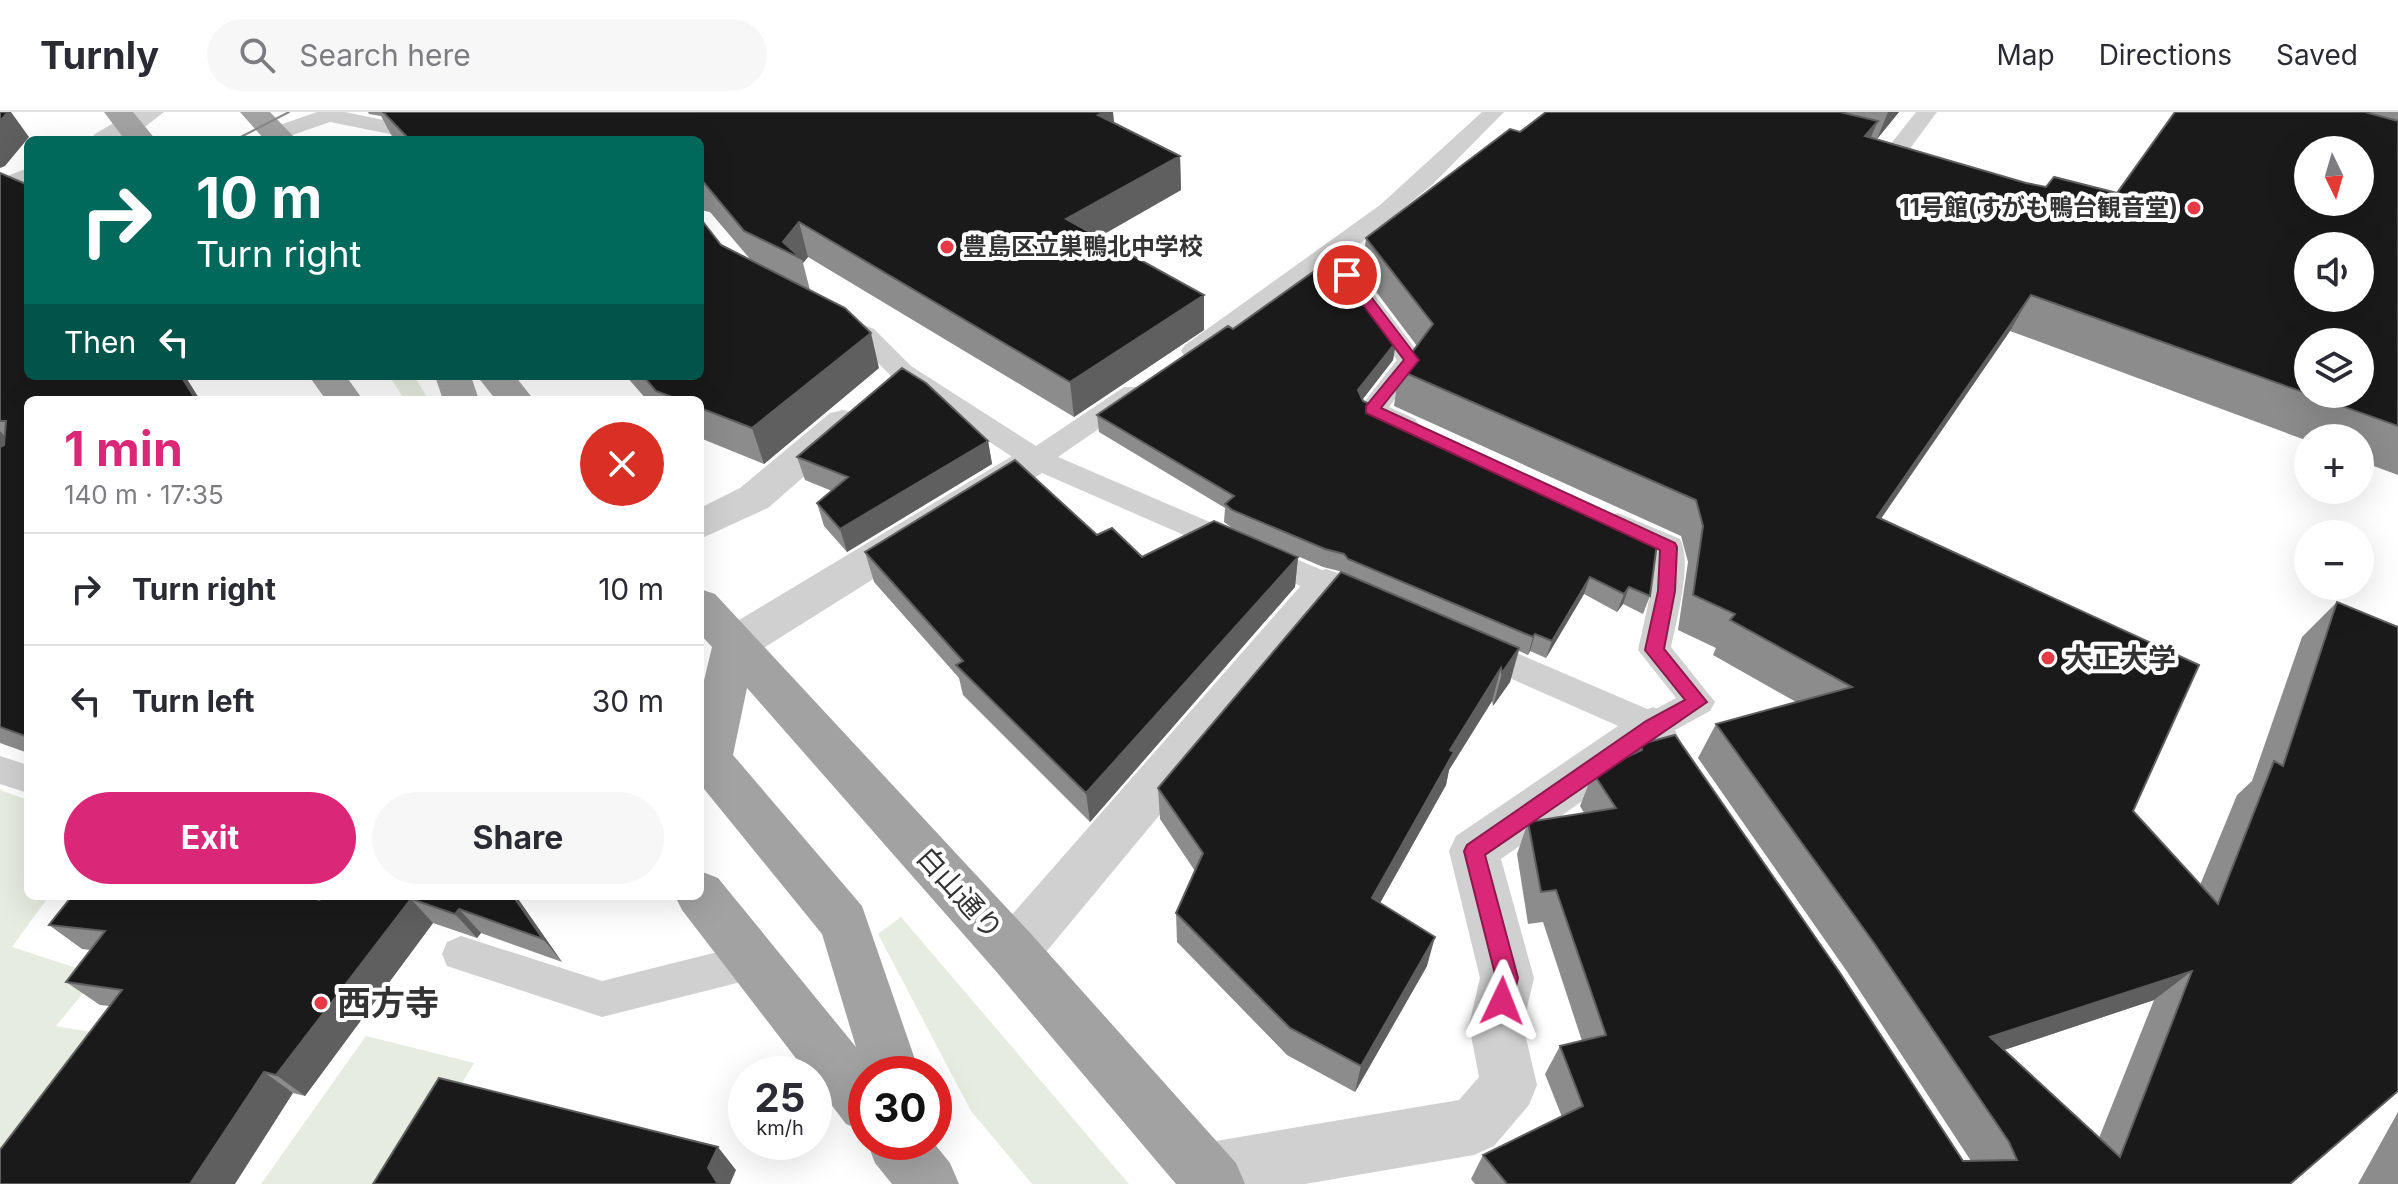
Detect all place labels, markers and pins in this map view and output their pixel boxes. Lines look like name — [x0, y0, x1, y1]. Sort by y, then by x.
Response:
place label: 11号館(すがも鴨台観音堂) — [1899, 193, 2178, 222]
marker: 11号館(すがも鴨台観音堂) — [2185, 199, 2203, 217]
place label: 豊島区立巣鴨北中学校 — [963, 232, 1203, 261]
marker: 豊島区立巣鴨北中学校 — [938, 238, 956, 256]
pin — [1313, 241, 1381, 309]
place label: 大正大学 — [2064, 641, 2176, 675]
marker: 大正大学 — [2039, 649, 2057, 667]
place label: 西方寺 — [337, 982, 439, 1023]
marker: 西方寺 — [312, 994, 330, 1012]

